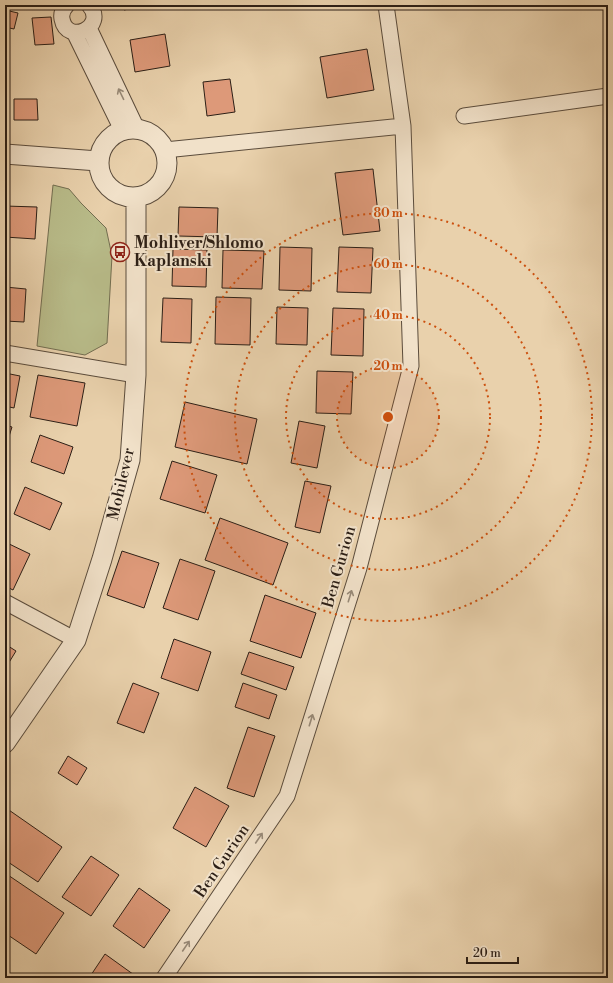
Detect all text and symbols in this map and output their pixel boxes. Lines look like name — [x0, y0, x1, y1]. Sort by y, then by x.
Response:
one-way arrow — [116, 88, 124, 100]
text: 80 m — [373, 206, 403, 221]
place label: Mohliver/Shlomo Kaplanski — [134, 233, 264, 271]
bus stop icon: Mohliver/Shlomo Kaplanski — [109, 241, 131, 263]
text: 60 m — [373, 257, 403, 272]
text: 40 m — [373, 308, 403, 323]
text: 20 m — [373, 359, 403, 374]
centre of rings — [381, 410, 395, 424]
street label: Mohilever — [103, 446, 139, 522]
street label: Ben Gurion — [318, 523, 360, 611]
one-way arrow — [346, 591, 354, 603]
one-way arrow — [308, 714, 315, 727]
street label: Ben Gurion — [190, 820, 254, 902]
one-way arrow — [255, 833, 263, 844]
scale bar — [467, 939, 518, 965]
one-way arrow — [182, 941, 190, 952]
text: 20 m — [473, 946, 501, 961]

